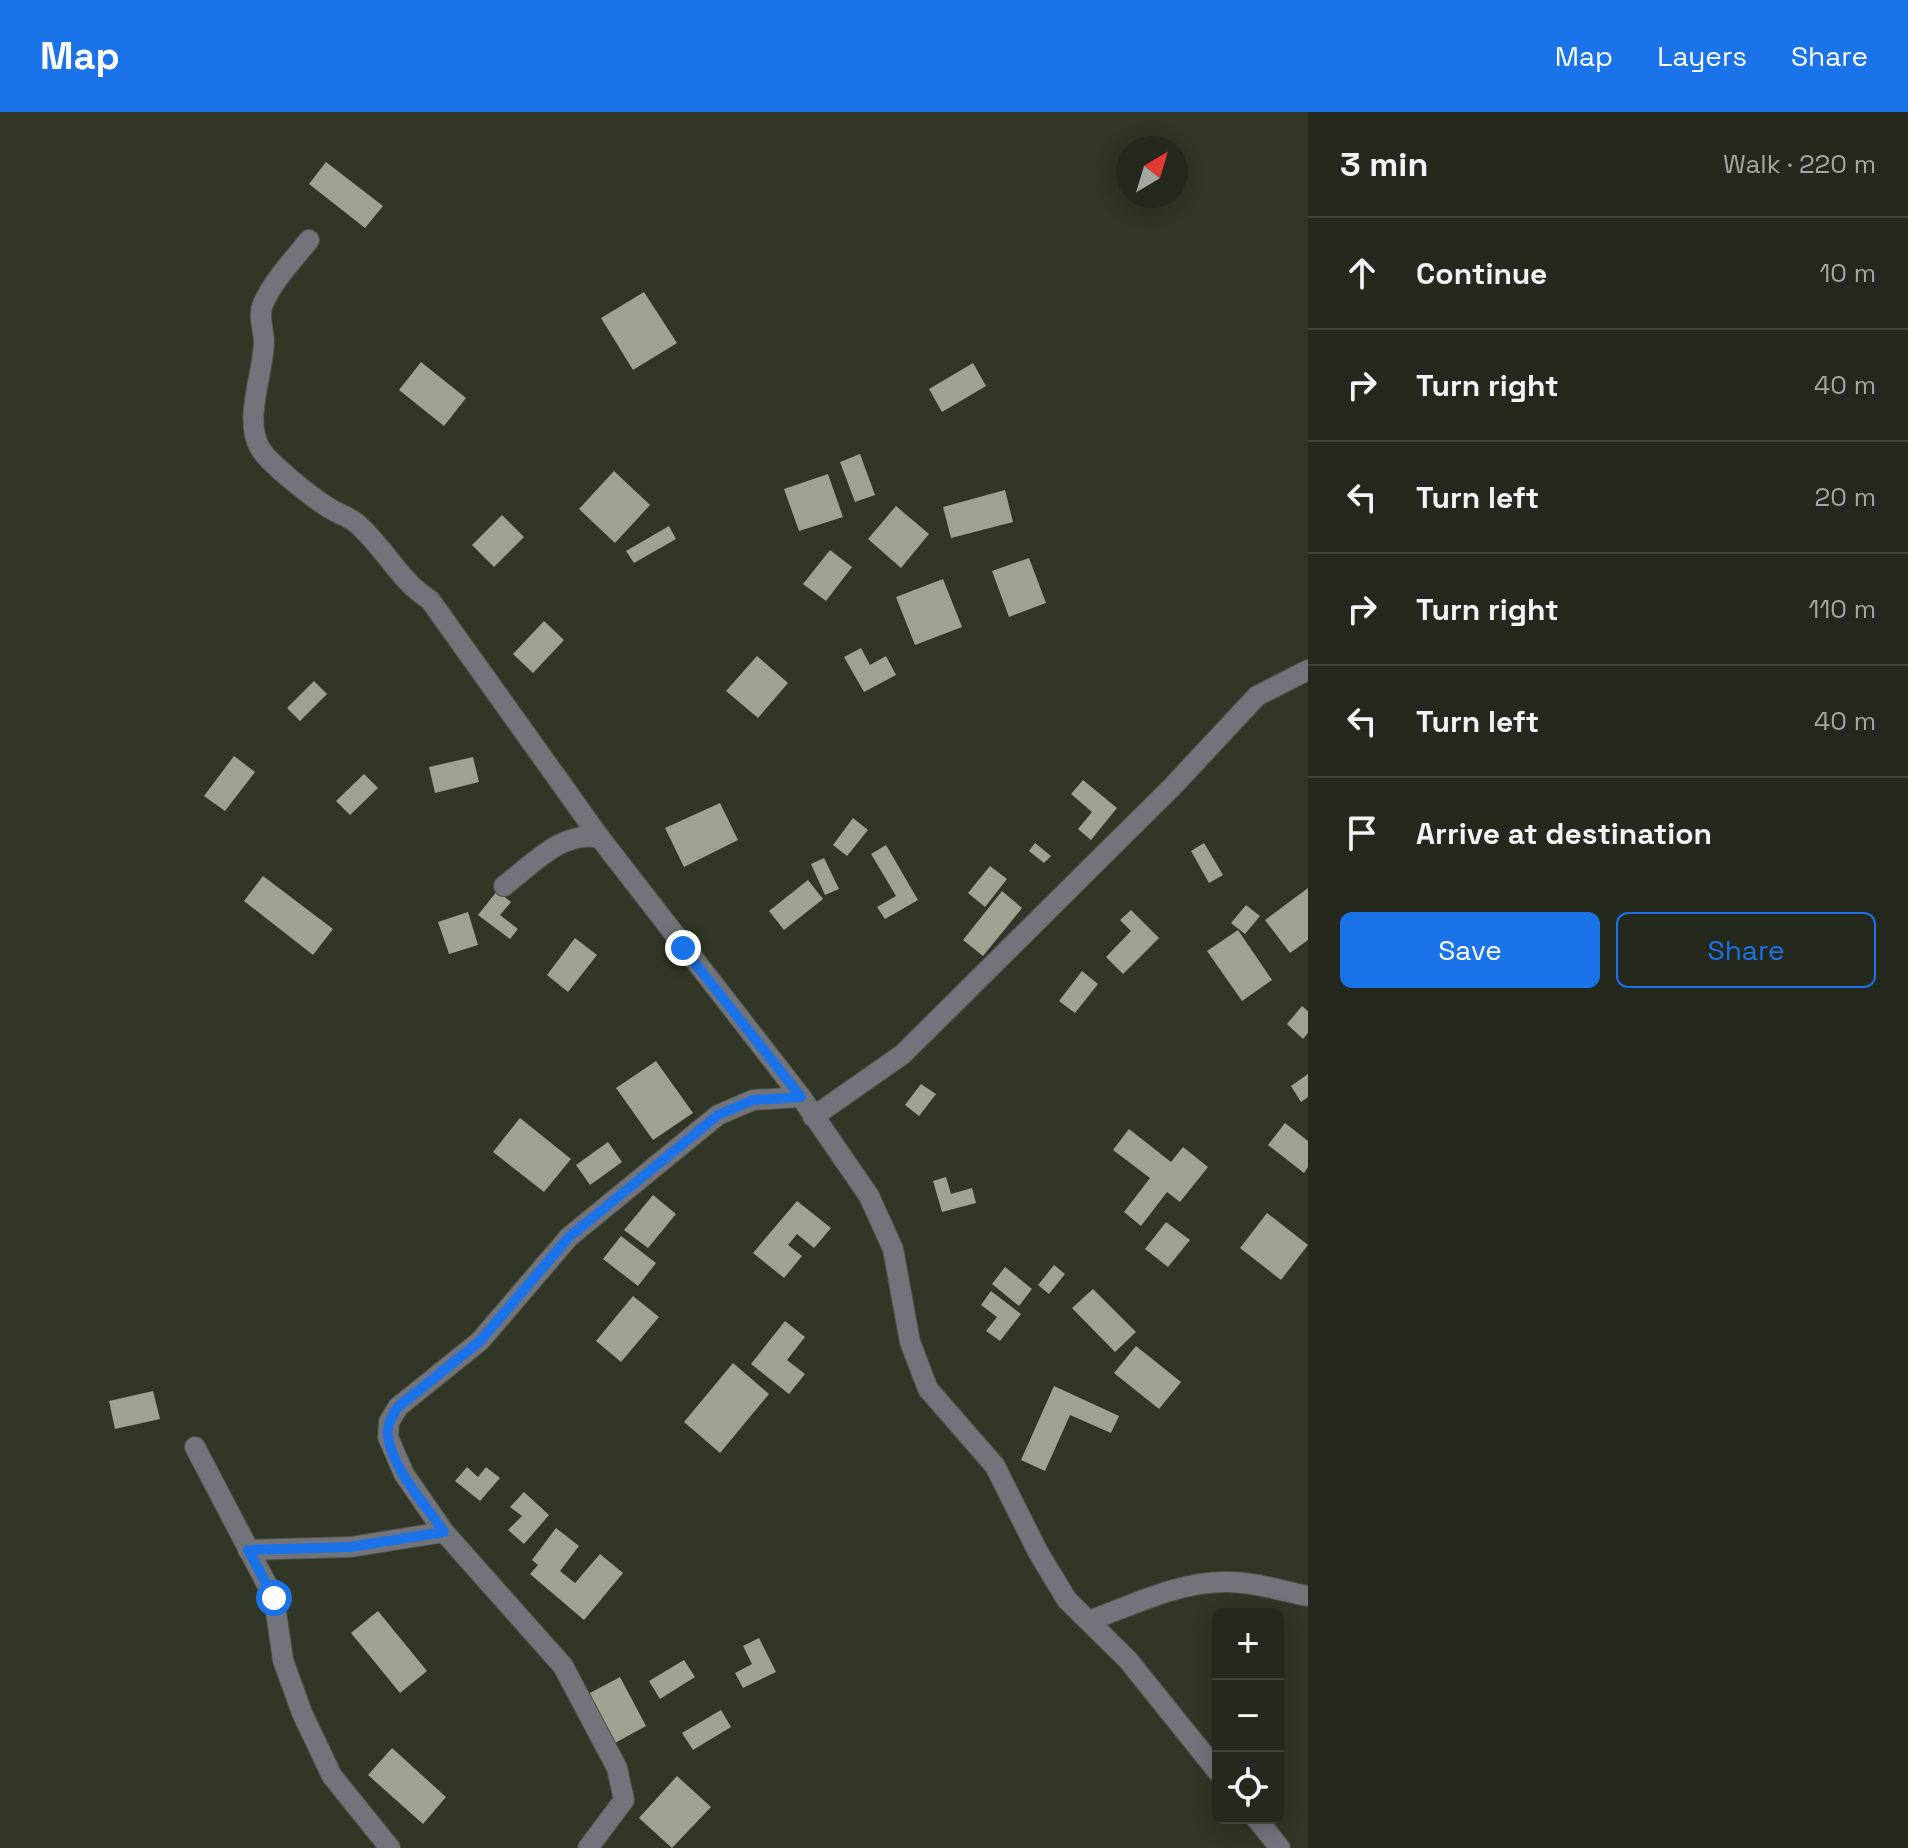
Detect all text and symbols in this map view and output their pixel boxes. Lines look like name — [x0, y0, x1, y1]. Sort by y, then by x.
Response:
text: Map — [40, 32, 120, 80]
text: Map — [1555, 38, 1613, 74]
text: Layers — [1657, 38, 1747, 74]
text: Share — [1791, 38, 1868, 74]
north arrow — [1116, 136, 1188, 208]
text: 3 min — [1340, 143, 1428, 186]
text: Walk · 220 m — [1723, 147, 1876, 181]
icon: ahead — [1340, 251, 1384, 295]
text: Continue — [1416, 254, 1547, 293]
text: 10 m — [1819, 256, 1876, 290]
icon: right — [1340, 363, 1384, 407]
text: Turn right — [1416, 366, 1559, 405]
text: 40 m — [1814, 368, 1876, 402]
icon: left — [1340, 475, 1384, 519]
text: Turn left — [1416, 478, 1539, 517]
text: 20 m — [1815, 480, 1876, 514]
icon: right — [1340, 587, 1384, 631]
text: Turn right — [1416, 590, 1559, 629]
text: 110 m — [1809, 592, 1876, 626]
icon: left — [1340, 699, 1384, 743]
text: Turn left — [1416, 702, 1539, 741]
text: 40 m — [1814, 704, 1876, 738]
icon: arrive — [1340, 811, 1384, 855]
text: Arrive at destination — [1416, 814, 1712, 853]
button: Save — [1340, 912, 1600, 988]
button: Share — [1616, 912, 1876, 988]
route end — [665, 930, 701, 966]
route start — [256, 1580, 292, 1616]
map controls — [1212, 1608, 1284, 1824]
button: + — [1212, 1608, 1284, 1680]
button: − — [1212, 1680, 1284, 1752]
button: locate — [1212, 1752, 1284, 1824]

